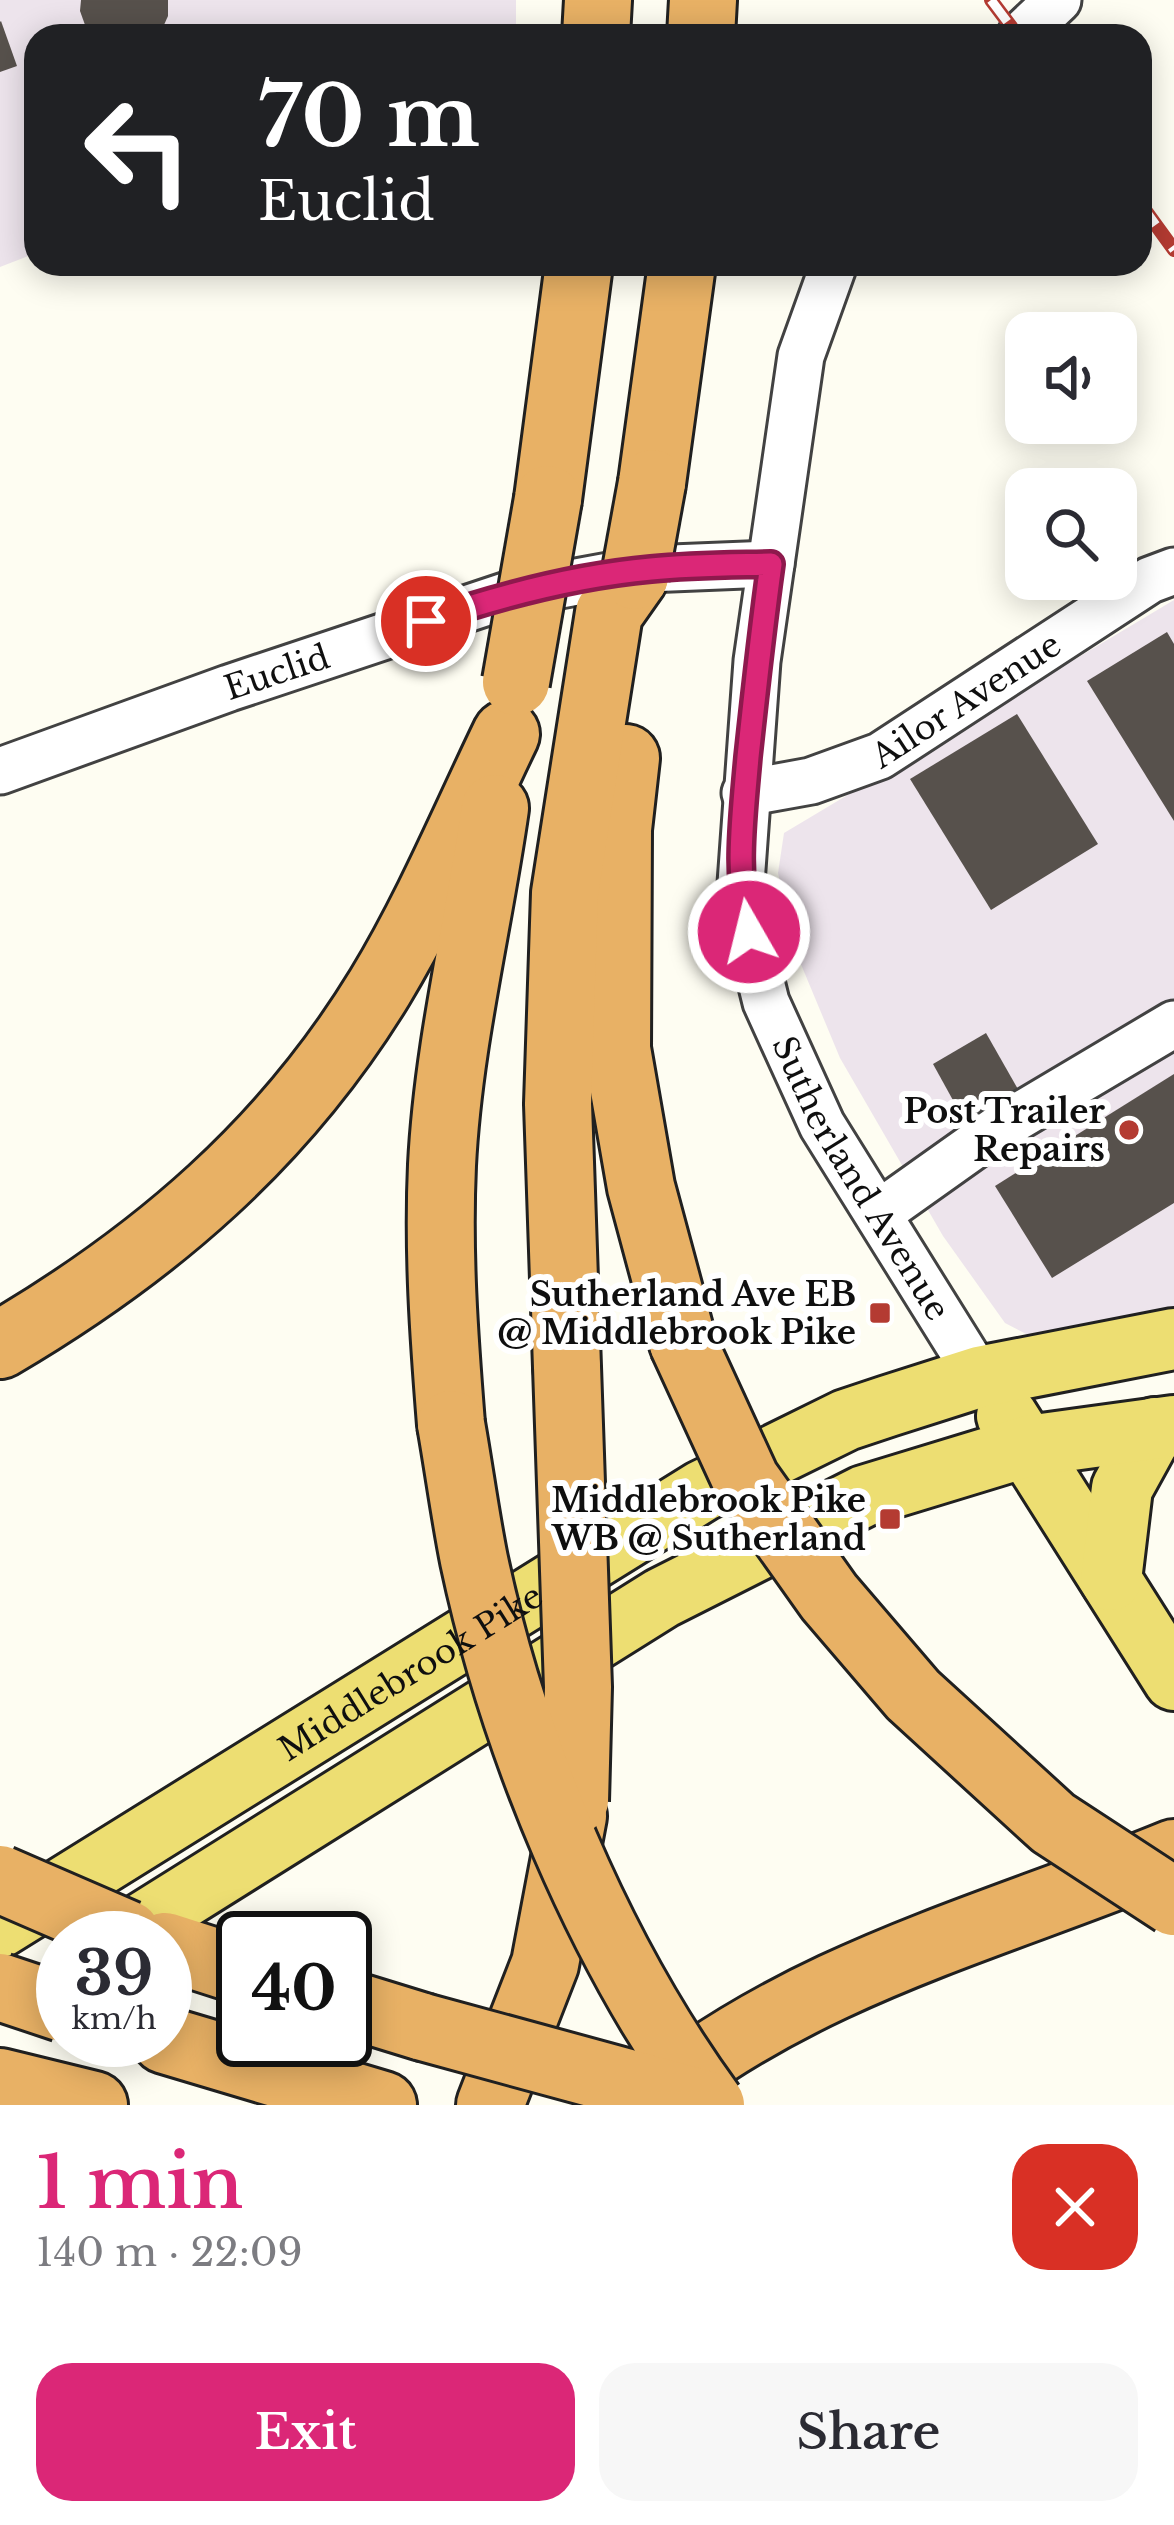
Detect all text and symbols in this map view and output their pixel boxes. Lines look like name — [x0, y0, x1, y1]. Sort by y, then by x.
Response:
text: 70 m — [258, 65, 480, 169]
icon: left — [60, 72, 216, 228]
text: Euclid — [258, 168, 435, 235]
map controls — [1005, 312, 1137, 600]
button: sound — [1005, 312, 1137, 444]
button: search — [1005, 468, 1137, 600]
pin — [375, 570, 477, 672]
icon: arrive — [393, 588, 459, 654]
street label: Ailor Avenue — [863, 623, 1068, 777]
street label: Euclid — [219, 636, 335, 709]
position arrow — [686, 869, 812, 995]
street label: Sutherland Avenue — [764, 1030, 959, 1327]
place label: Post Trailer Repairs — [904, 1091, 1106, 1170]
marker: Post Trailer Repairs — [1116, 1117, 1142, 1143]
place label: Sutherland Ave EB @ Middlebrook Pike — [498, 1274, 856, 1353]
marker: Sutherland Ave EB @ Middlebrook Pike — [867, 1300, 893, 1326]
place label: Middlebrook Pike WB @ Sutherland — [551, 1480, 866, 1559]
marker: Middlebrook Pike WB @ Sutherland — [877, 1506, 903, 1532]
street label: Middlebrook Pike — [271, 1575, 550, 1770]
speed limit sign: 40 — [216, 1911, 372, 2067]
text: 39 — [75, 1937, 153, 2011]
text: km/h — [71, 2000, 157, 2037]
text: 1 min — [36, 2138, 243, 2227]
button: close — [1012, 2144, 1138, 2270]
text: 140 m · 22:09 — [36, 2228, 303, 2277]
button: Exit — [36, 2363, 575, 2501]
button: Share — [599, 2363, 1138, 2501]

